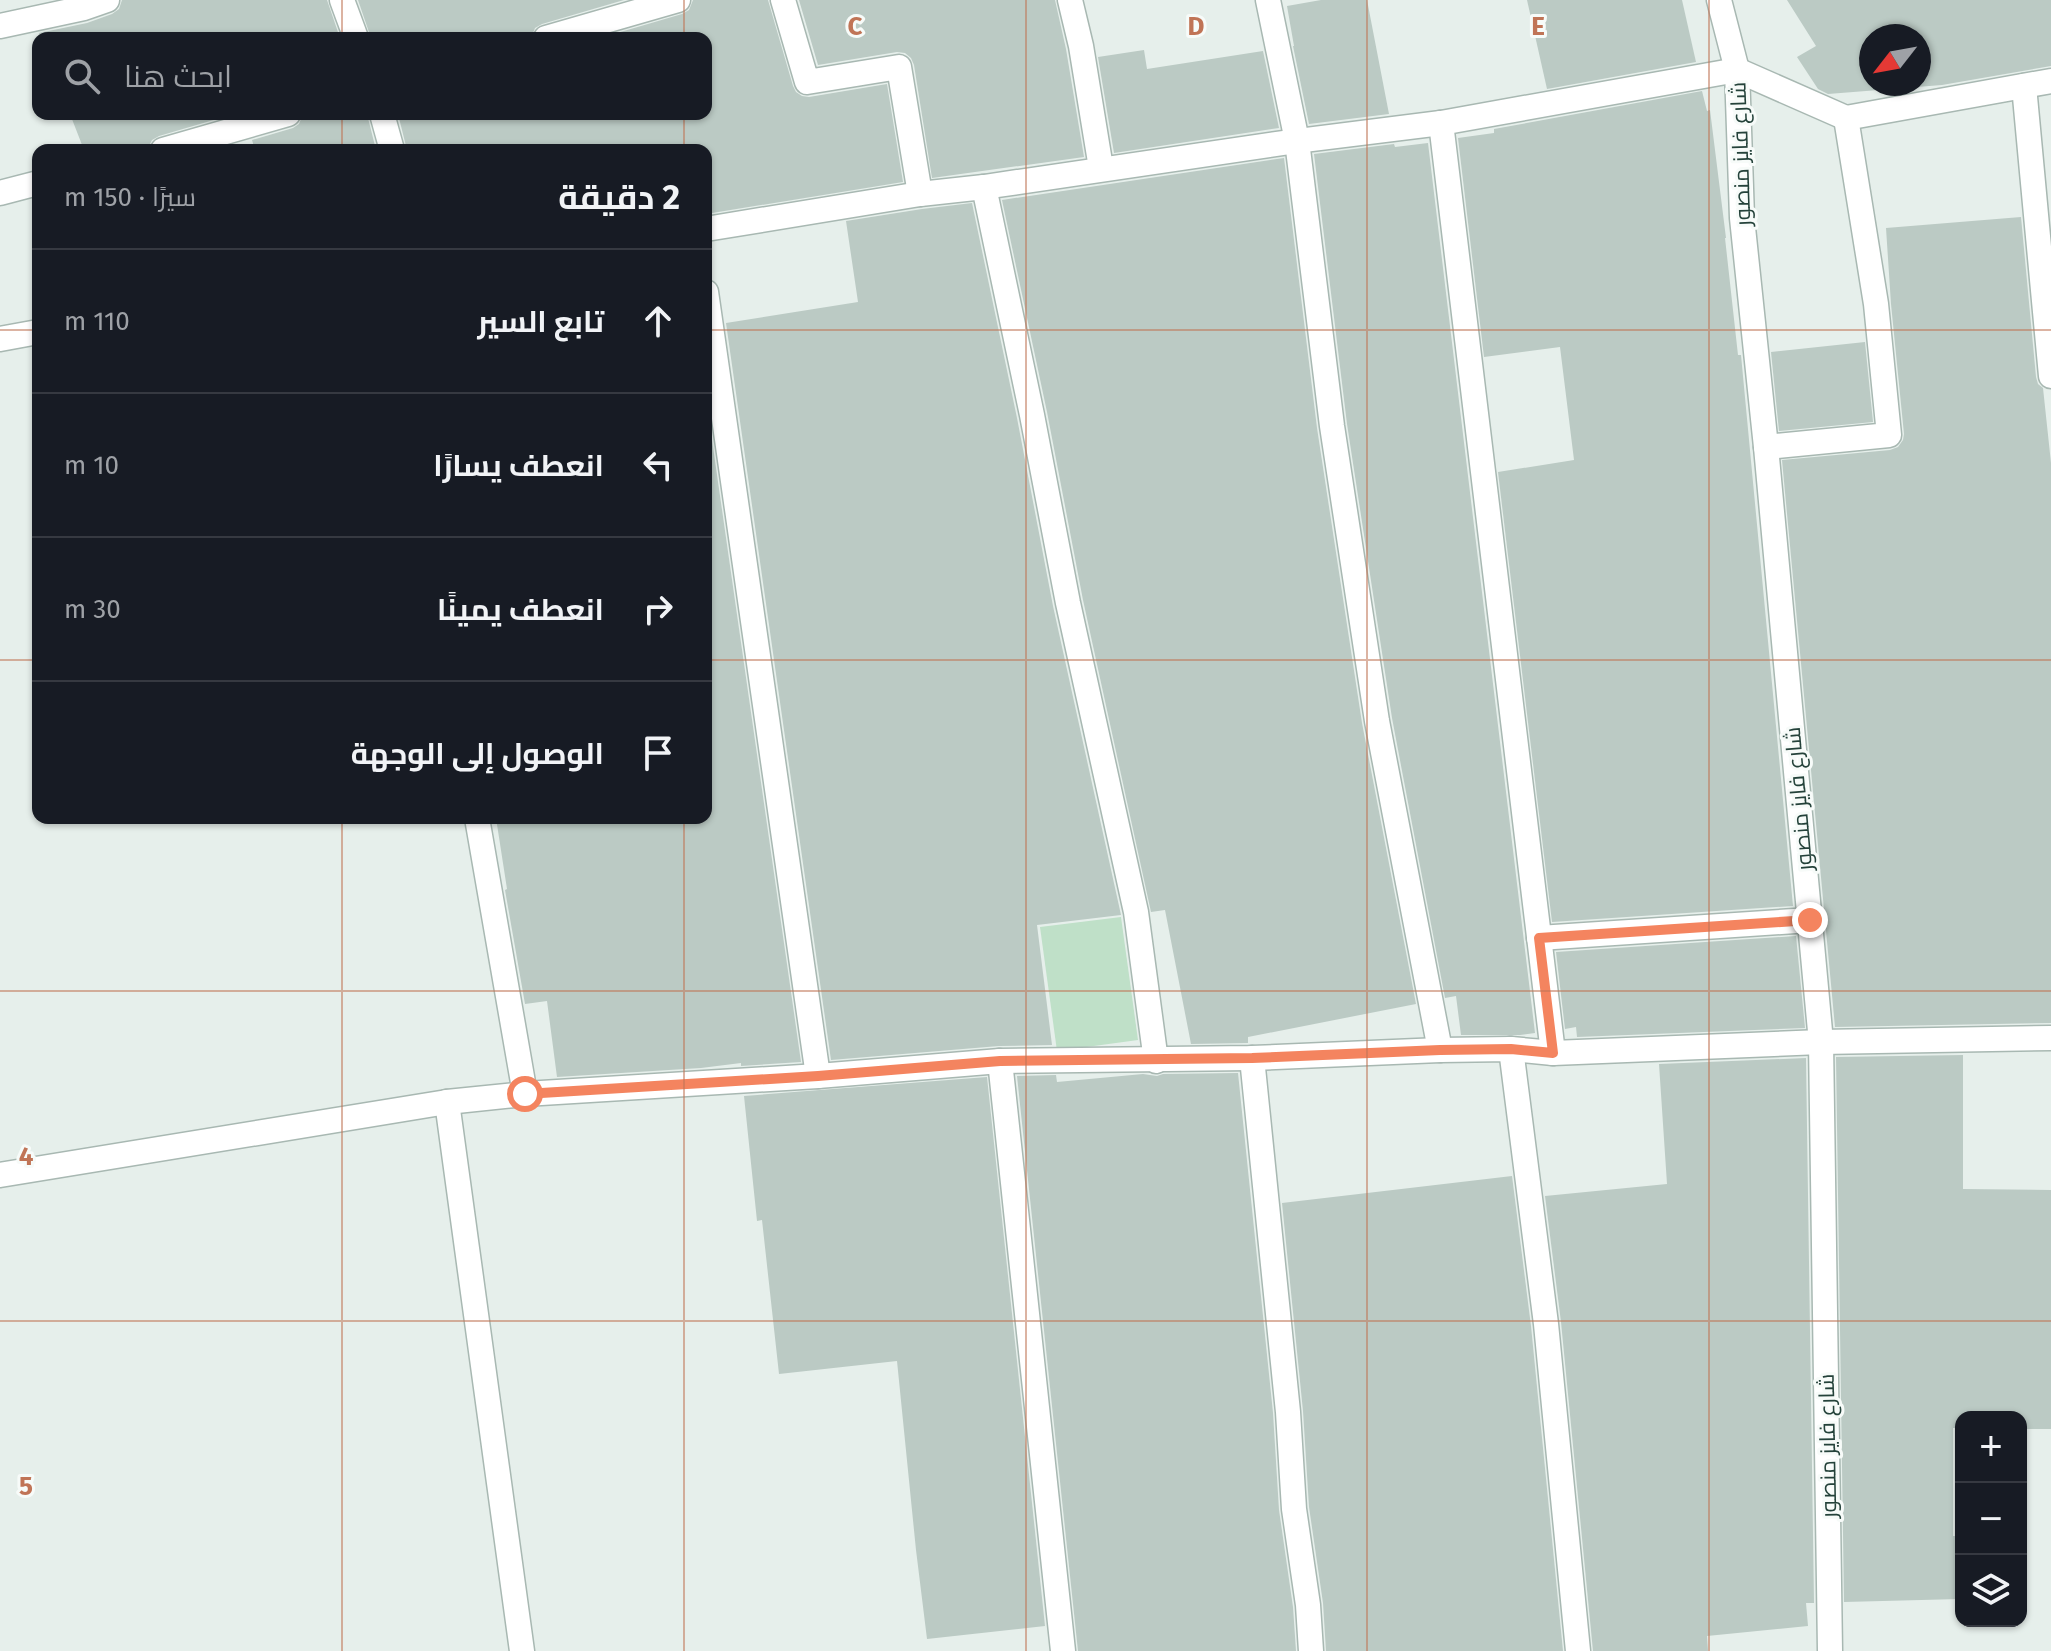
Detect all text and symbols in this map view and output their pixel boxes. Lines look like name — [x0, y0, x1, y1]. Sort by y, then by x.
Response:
text: C — [848, 11, 863, 42]
text: D — [1188, 11, 1205, 42]
text: E — [1531, 11, 1545, 42]
north arrow — [1859, 24, 1931, 96]
search box — [32, 32, 712, 120]
icon: search — [60, 54, 104, 98]
text: ابحث هنا — [124, 59, 232, 95]
street label: شارع فايز منصور — [1724, 81, 1758, 229]
text: 2 دقيقة — [558, 177, 680, 218]
text: سيرًا · 150 m — [64, 182, 196, 213]
icon: ahead — [636, 299, 680, 343]
text: تابع السير — [478, 304, 604, 340]
text: 110 m — [64, 306, 130, 337]
icon: left — [636, 443, 680, 487]
text: انعطف يسارًا — [433, 448, 604, 484]
text: 10 m — [64, 450, 119, 481]
icon: right — [636, 587, 680, 631]
text: انعطف يمينًا — [437, 592, 604, 628]
text: 30 m — [64, 594, 121, 625]
street label: شارع فايز منصور — [1779, 726, 1819, 874]
icon: arrive — [636, 731, 680, 775]
text: الوصول إلى الوجهة — [351, 736, 604, 772]
route end — [1792, 902, 1828, 938]
route start — [507, 1076, 543, 1112]
text: 4 — [19, 1141, 34, 1172]
street label: شارع فايز منصور — [1813, 1374, 1843, 1520]
map controls — [1955, 1411, 2027, 1627]
button: + — [1955, 1411, 2027, 1483]
text: 5 — [19, 1471, 33, 1502]
button: − — [1955, 1483, 2027, 1555]
button: layers — [1955, 1555, 2027, 1627]

